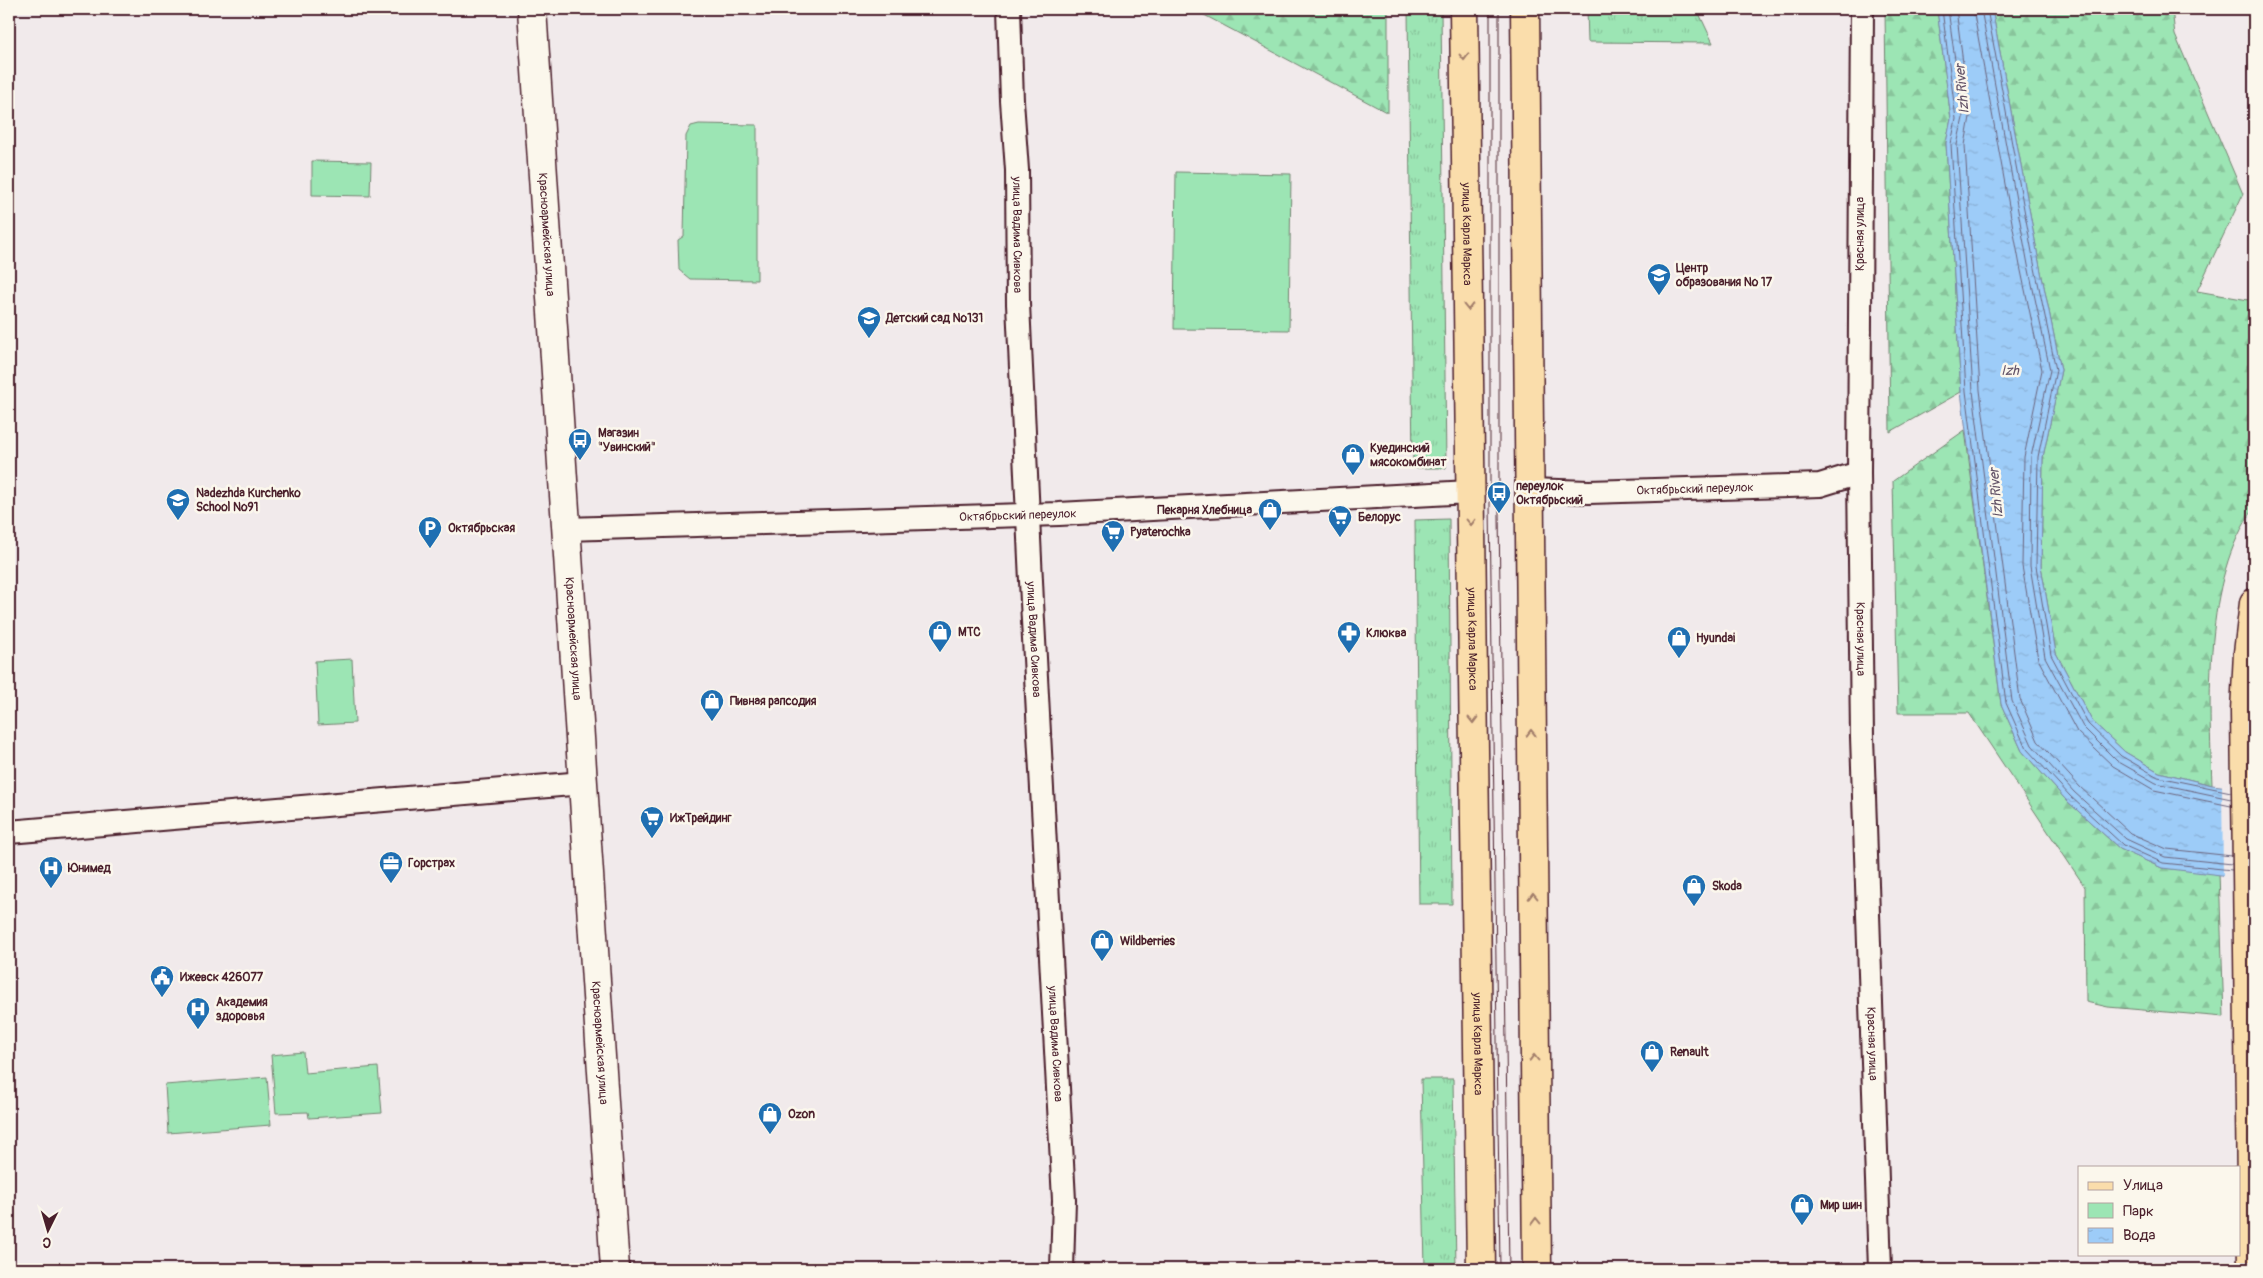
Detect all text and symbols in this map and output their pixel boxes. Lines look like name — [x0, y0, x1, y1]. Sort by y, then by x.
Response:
one-way arrow — [1459, 54, 1470, 62]
water label: Izh River — [1951, 61, 1973, 115]
street label: Красноармейская улица — [535, 172, 558, 297]
street label: улица Вадима Сивкова — [1010, 176, 1025, 293]
street label: улица Карла Маркса — [1459, 181, 1475, 286]
street label: Красная улица — [1853, 197, 1868, 271]
place label: Центр образования № 17 — [1675, 261, 1773, 290]
school or university icon: Центр образования № 17 — [1646, 262, 1672, 296]
one-way arrow — [1463, 304, 1473, 312]
school or university icon: Детский сад №131 — [856, 305, 882, 339]
place label: Детский сад №131 — [885, 311, 983, 326]
water label: Izh — [2001, 362, 2020, 379]
place label: Магазин "Увинский" — [598, 426, 656, 455]
bus stop icon: Магазин "Увинский" — [567, 427, 593, 461]
place label: Куединский мясокомбинат — [1370, 441, 1447, 470]
shop icon: Куединский мясокомбинат — [1340, 442, 1366, 476]
water label: Izh River — [1985, 465, 2007, 519]
place label: переулок Октябрьский — [1516, 479, 1583, 508]
bus stop icon: переулок Октябрьский — [1486, 480, 1512, 514]
street label: Октябрьский переулок — [1636, 480, 1754, 498]
place label: Nadezhda Kurchenko School №91 — [196, 486, 301, 515]
school or university icon: Nadezhda Kurchenko School №91 — [165, 487, 191, 521]
shop icon: Пекарня Хлебница — [1257, 497, 1283, 531]
place label: Пекарня Хлебница — [1157, 503, 1252, 518]
supermarket icon: Белорус — [1327, 504, 1353, 538]
street label: Октябрьский переулок — [959, 506, 1077, 525]
place label: Белорус — [1358, 510, 1401, 525]
parking icon: Октябрьская — [417, 515, 443, 549]
supermarket icon: Pyaterochka — [1100, 519, 1126, 553]
one-way arrow — [1466, 519, 1476, 527]
place label: Октябрьская — [448, 521, 515, 536]
place label: Pyaterochka — [1130, 525, 1191, 540]
street label: Красноармейская улица — [562, 576, 585, 701]
street label: улица Вадима Сивкова — [1023, 580, 1045, 698]
street label: улица Карла Маркса — [1464, 586, 1481, 691]
street label: Красная улица — [1853, 602, 1869, 676]
shop icon: МТС — [927, 619, 953, 653]
pharmacy icon: Клюква — [1336, 620, 1362, 654]
place label: МТС — [958, 625, 981, 640]
shop icon: Hyundai — [1666, 625, 1692, 659]
place label: Клюква — [1366, 626, 1407, 641]
place label: Hyundai — [1696, 631, 1735, 646]
shop icon: Пивная рапсодия — [699, 688, 725, 722]
place label: Пивная рапсодия — [730, 694, 817, 709]
one-way arrow — [1468, 716, 1479, 724]
one-way arrow — [1526, 729, 1536, 736]
supermarket icon: ИжТрейдинг — [639, 805, 665, 839]
place label: ИжТрейдинг — [670, 811, 732, 826]
office icon: Горстрах — [378, 850, 404, 884]
hospital icon: Юнимед — [38, 855, 64, 889]
place label: Горстрах — [408, 856, 455, 871]
place label: Юнимед — [67, 861, 111, 876]
shop icon: Skoda — [1681, 873, 1707, 907]
place label: Skoda — [1712, 879, 1742, 894]
one-way arrow — [1528, 891, 1538, 899]
shop icon: Wildberries — [1089, 928, 1115, 962]
place label: Wildberries — [1120, 934, 1176, 949]
public building icon: Ижевск 426077 — [149, 964, 175, 998]
place label: Ижевск 426077 — [180, 970, 264, 985]
street label: Красноармейская улица — [589, 981, 612, 1105]
street label: улица Вадима Сивкова — [1045, 984, 1066, 1103]
street label: улица Карла Маркса — [1470, 991, 1486, 1096]
place label: Академия здоровья — [216, 995, 268, 1024]
hospital icon: Академия здоровья — [185, 996, 211, 1030]
street label: Красная улица — [1864, 1007, 1881, 1081]
shop icon: Renault — [1639, 1039, 1665, 1073]
place label: Renault — [1670, 1045, 1710, 1060]
one-way arrow — [1529, 1054, 1539, 1062]
shop icon: Ozon — [757, 1101, 783, 1135]
place label: Ozon — [788, 1107, 815, 1122]
legend — [2078, 1166, 2240, 1256]
text: Улица — [2123, 1176, 2163, 1195]
shop icon: Мир шин — [1789, 1192, 1815, 1226]
place label: Мир шин — [1820, 1198, 1862, 1213]
text: Парк — [2123, 1202, 2154, 1221]
north arrow — [22, 1206, 72, 1256]
one-way arrow — [1531, 1216, 1541, 1224]
text: Вода — [2123, 1226, 2156, 1245]
text: С — [42, 1234, 52, 1251]

